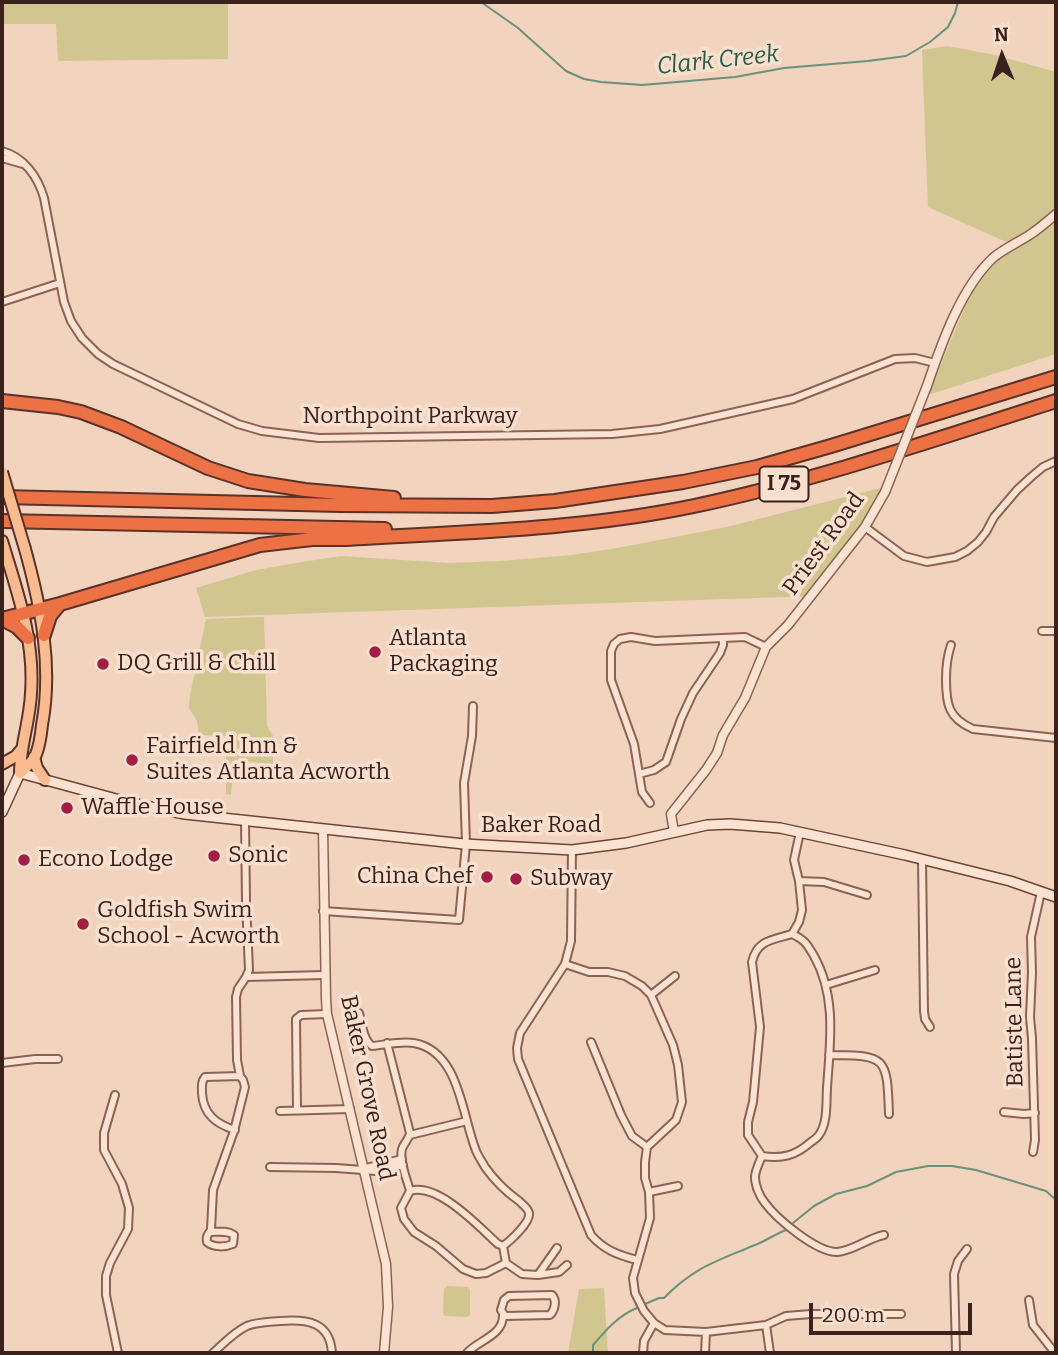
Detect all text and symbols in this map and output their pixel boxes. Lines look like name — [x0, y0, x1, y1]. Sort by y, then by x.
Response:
north arrow — [967, 21, 1037, 91]
text: N — [994, 23, 1009, 46]
water label: Clark Creek — [656, 40, 780, 82]
street label: Northpoint Parkway — [302, 403, 518, 431]
road number: I 75 — [760, 466, 808, 502]
street label: Priest Road — [777, 487, 871, 601]
place label: Atlanta Packaging — [389, 625, 498, 679]
marker: Atlanta Packaging — [367, 644, 383, 660]
place label: DQ Grill & Chill — [117, 650, 276, 678]
marker: DQ Grill & Chill — [95, 656, 111, 672]
place label: Fairfield Inn & Suites Atlanta Acworth — [146, 733, 390, 787]
marker: Fairfield Inn & Suites Atlanta Acworth — [124, 752, 140, 768]
place label: Waffle House — [81, 794, 224, 822]
marker: Waffle House — [59, 800, 75, 816]
street label: Baker Road — [481, 812, 601, 840]
place label: Sonic — [228, 842, 288, 870]
place label: Econo Lodge — [38, 846, 173, 874]
marker: Sonic — [206, 848, 222, 864]
marker: Econo Lodge — [16, 852, 32, 868]
place label: China Chef — [357, 863, 473, 891]
place label: Subway — [530, 865, 613, 893]
marker: China Chef — [479, 869, 495, 885]
marker: Subway — [508, 871, 524, 887]
place label: Goldfish Swim School - Acworth — [97, 897, 280, 951]
marker: Goldfish Swim School - Acworth — [75, 916, 91, 932]
street label: Batiste Lane — [1000, 957, 1030, 1087]
street label: Baker Grove Road — [334, 993, 400, 1183]
scale bar — [813, 1288, 976, 1332]
text: 200 m — [822, 1302, 885, 1328]

